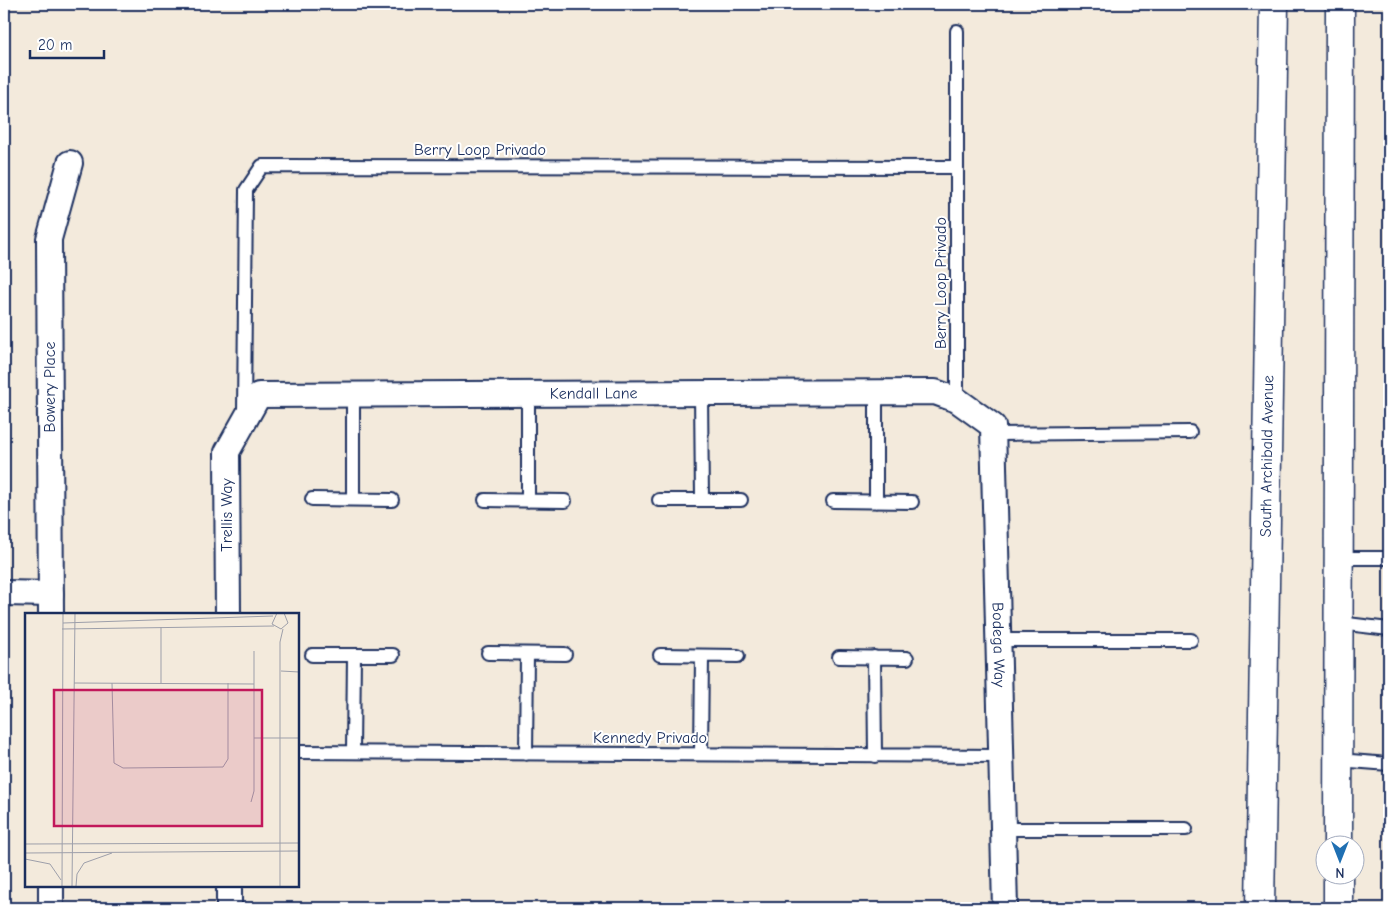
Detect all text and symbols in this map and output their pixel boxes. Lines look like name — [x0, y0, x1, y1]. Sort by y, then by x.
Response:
scale bar — [30, 28, 104, 60]
text: 20 m — [38, 36, 72, 54]
street label: Berry Loop Privado — [414, 141, 546, 159]
street label: Berry Loop Privado — [932, 217, 950, 349]
street label: Bowery Place — [41, 342, 59, 432]
street label: South Archibald Avenue — [1257, 375, 1277, 537]
street label: Kendall Lane — [550, 384, 638, 403]
street label: Trellis Way — [218, 478, 236, 552]
street label: Bodega Way — [988, 602, 1009, 688]
inset map — [25, 613, 299, 887]
street label: Kennedy Privado — [593, 729, 707, 747]
north arrow — [1316, 834, 1366, 884]
text: N — [1335, 864, 1345, 881]

